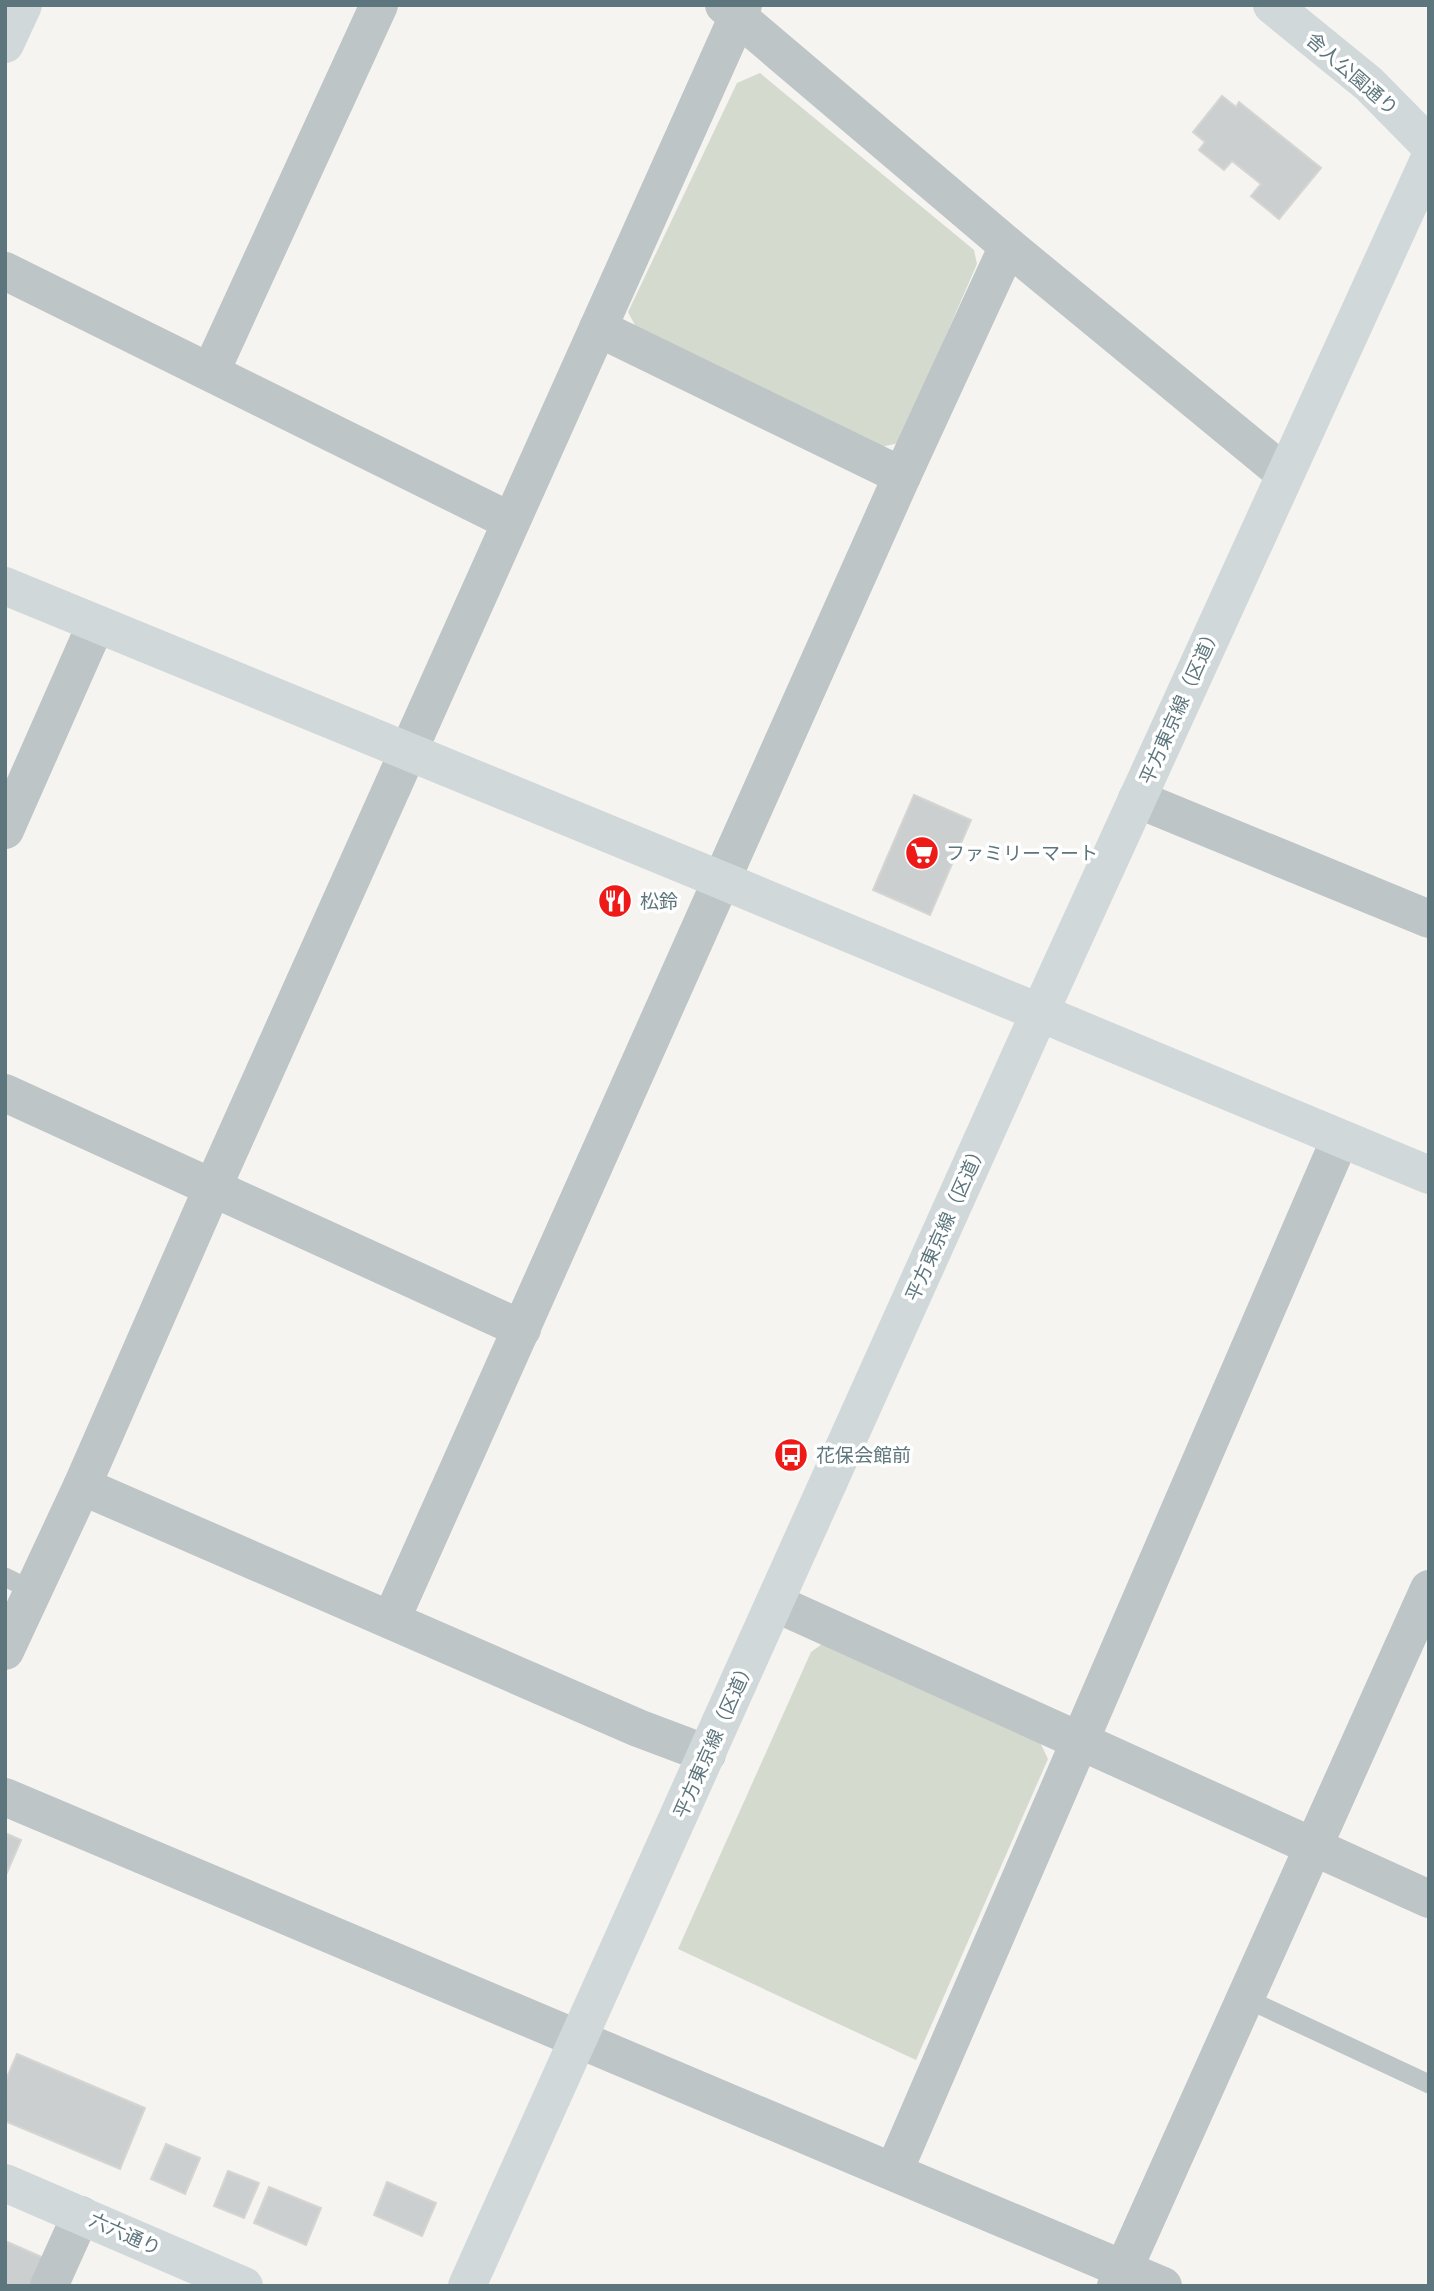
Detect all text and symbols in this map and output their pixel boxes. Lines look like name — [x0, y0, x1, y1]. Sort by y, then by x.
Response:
street label: 舎人公園通り — [1301, 28, 1403, 120]
street label: 平方東京線（区道） — [1135, 622, 1225, 788]
supermarket icon: ファミリーマート — [903, 834, 941, 872]
place label: ファミリーマート — [946, 842, 1098, 865]
restaurant icon: 松鈴 — [596, 882, 634, 920]
place label: 松鈴 — [640, 890, 678, 913]
street label: 平方東京線（区道） — [901, 1139, 991, 1305]
bus stop icon: 花保会館前 — [772, 1436, 810, 1474]
place label: 花保会館前 — [816, 1444, 911, 1467]
street label: 平方東京線（区道） — [669, 1656, 759, 1822]
street label: 六六通り — [86, 2208, 164, 2260]

